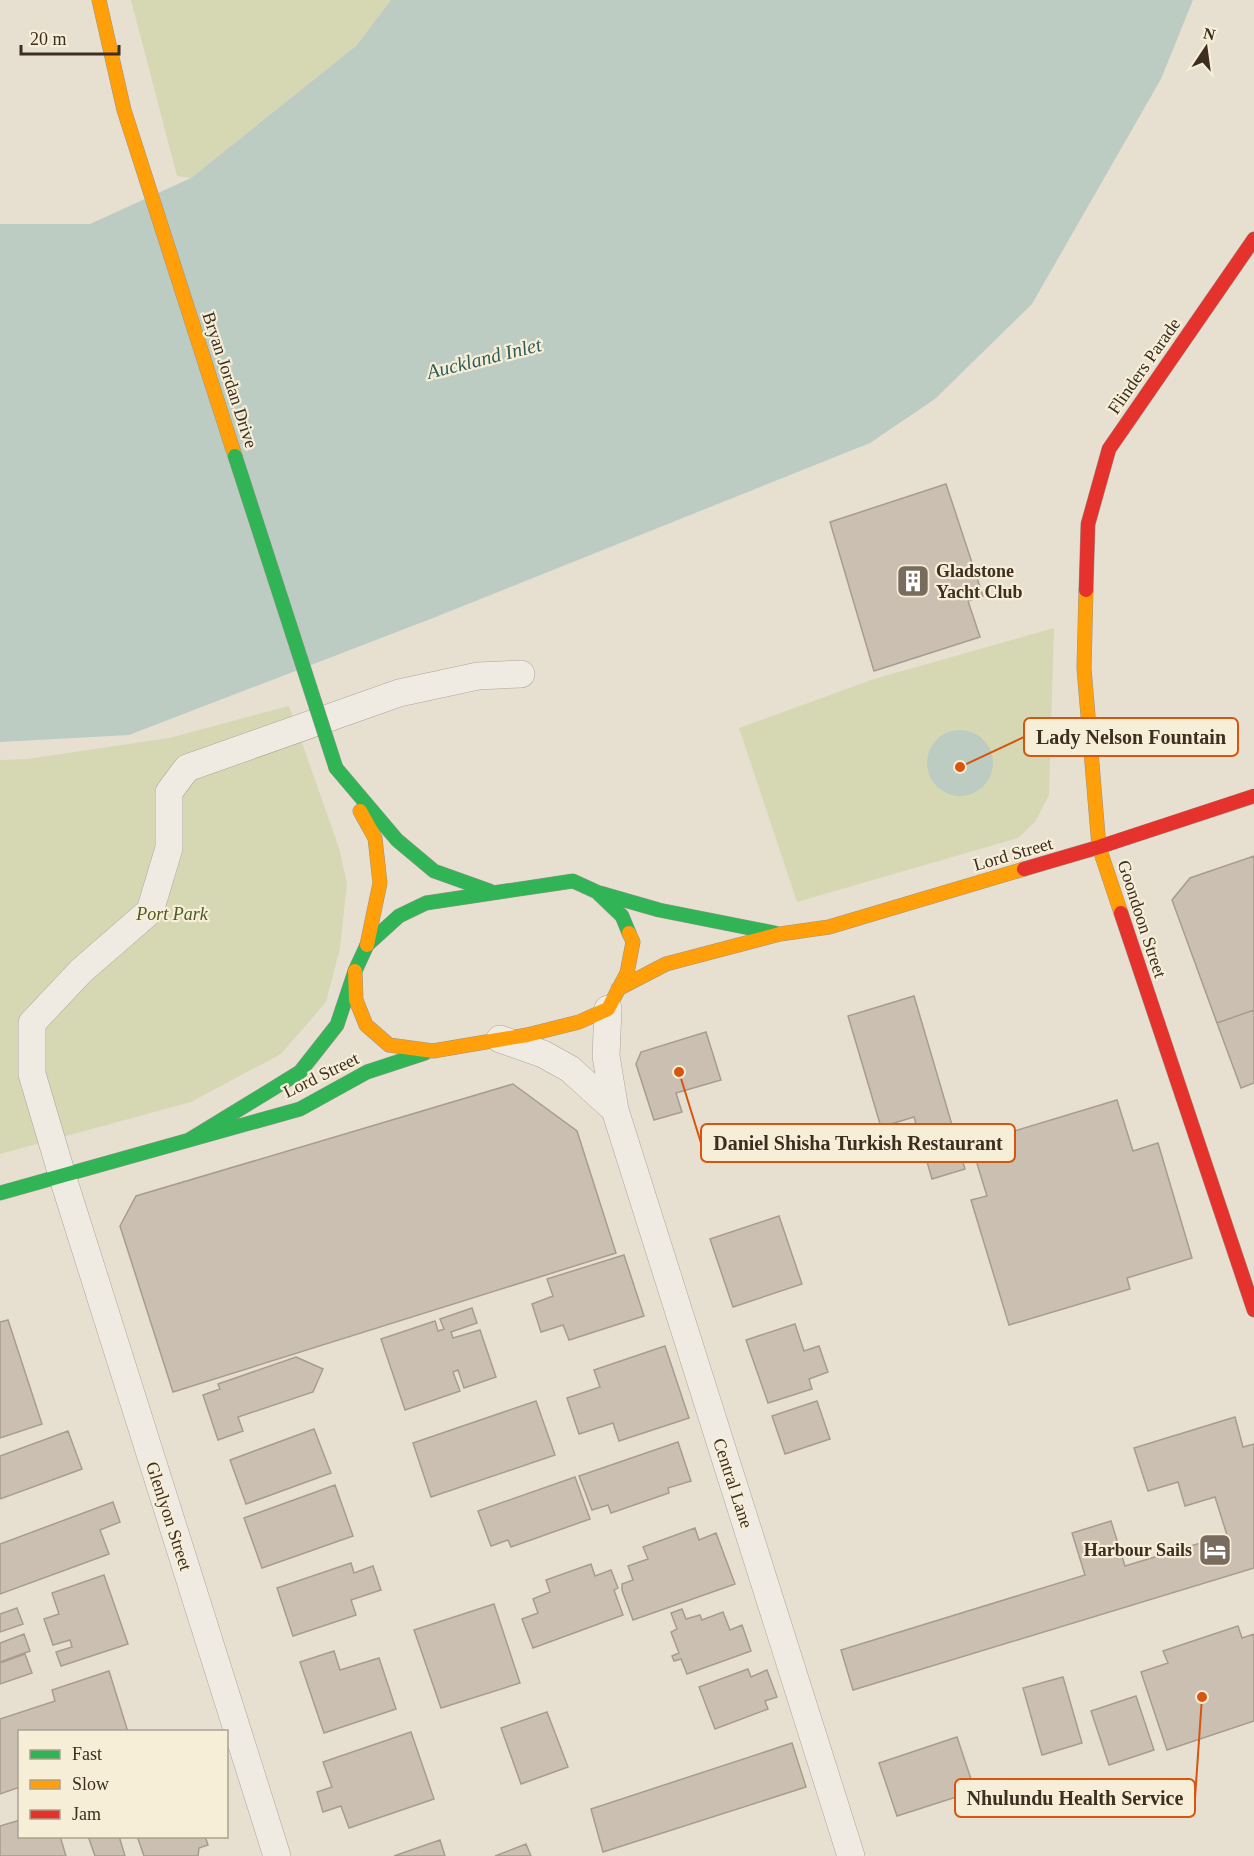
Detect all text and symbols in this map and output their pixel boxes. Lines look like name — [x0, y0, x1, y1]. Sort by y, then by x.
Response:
scale bar — [21, 18, 118, 56]
north arrow — [1176, 18, 1236, 78]
text: N — [1202, 24, 1217, 44]
text: 20 m — [30, 29, 67, 49]
street label: Bryan Jordan Drive — [199, 309, 261, 451]
street label: Flinders Parade — [1104, 314, 1184, 418]
water label: Auckland Inlet — [423, 333, 544, 383]
place label: Gladstone Yacht Club — [936, 561, 1023, 602]
building icon: Gladstone Yacht Club — [895, 563, 931, 599]
callout: Lady Nelson Fountain — [1024, 718, 1238, 756]
text: Lady Nelson Fountain — [1036, 726, 1226, 749]
street label: Lord Street — [971, 833, 1055, 875]
street label: Goondoon Street — [1114, 858, 1170, 980]
park label: Port Park — [135, 904, 209, 924]
street label: Lord Street — [280, 1048, 362, 1102]
callout: Daniel Shisha Turkish Restaurant — [701, 1124, 1015, 1162]
text: Daniel Shisha Turkish Restaurant — [713, 1132, 1003, 1154]
street label: Central Lane — [709, 1435, 757, 1531]
street label: Glenlyon Street — [142, 1459, 196, 1573]
hotel icon: Harbour Sails — [1197, 1532, 1233, 1568]
place label: Harbour Sails — [1084, 1540, 1192, 1560]
legend — [18, 1730, 228, 1838]
text: Fast — [72, 1744, 102, 1764]
text: Slow — [72, 1774, 109, 1794]
callout: Nhulundu Health Service — [955, 1779, 1195, 1817]
text: Nhulundu Health Service — [967, 1787, 1183, 1809]
text: Jam — [72, 1804, 101, 1824]

